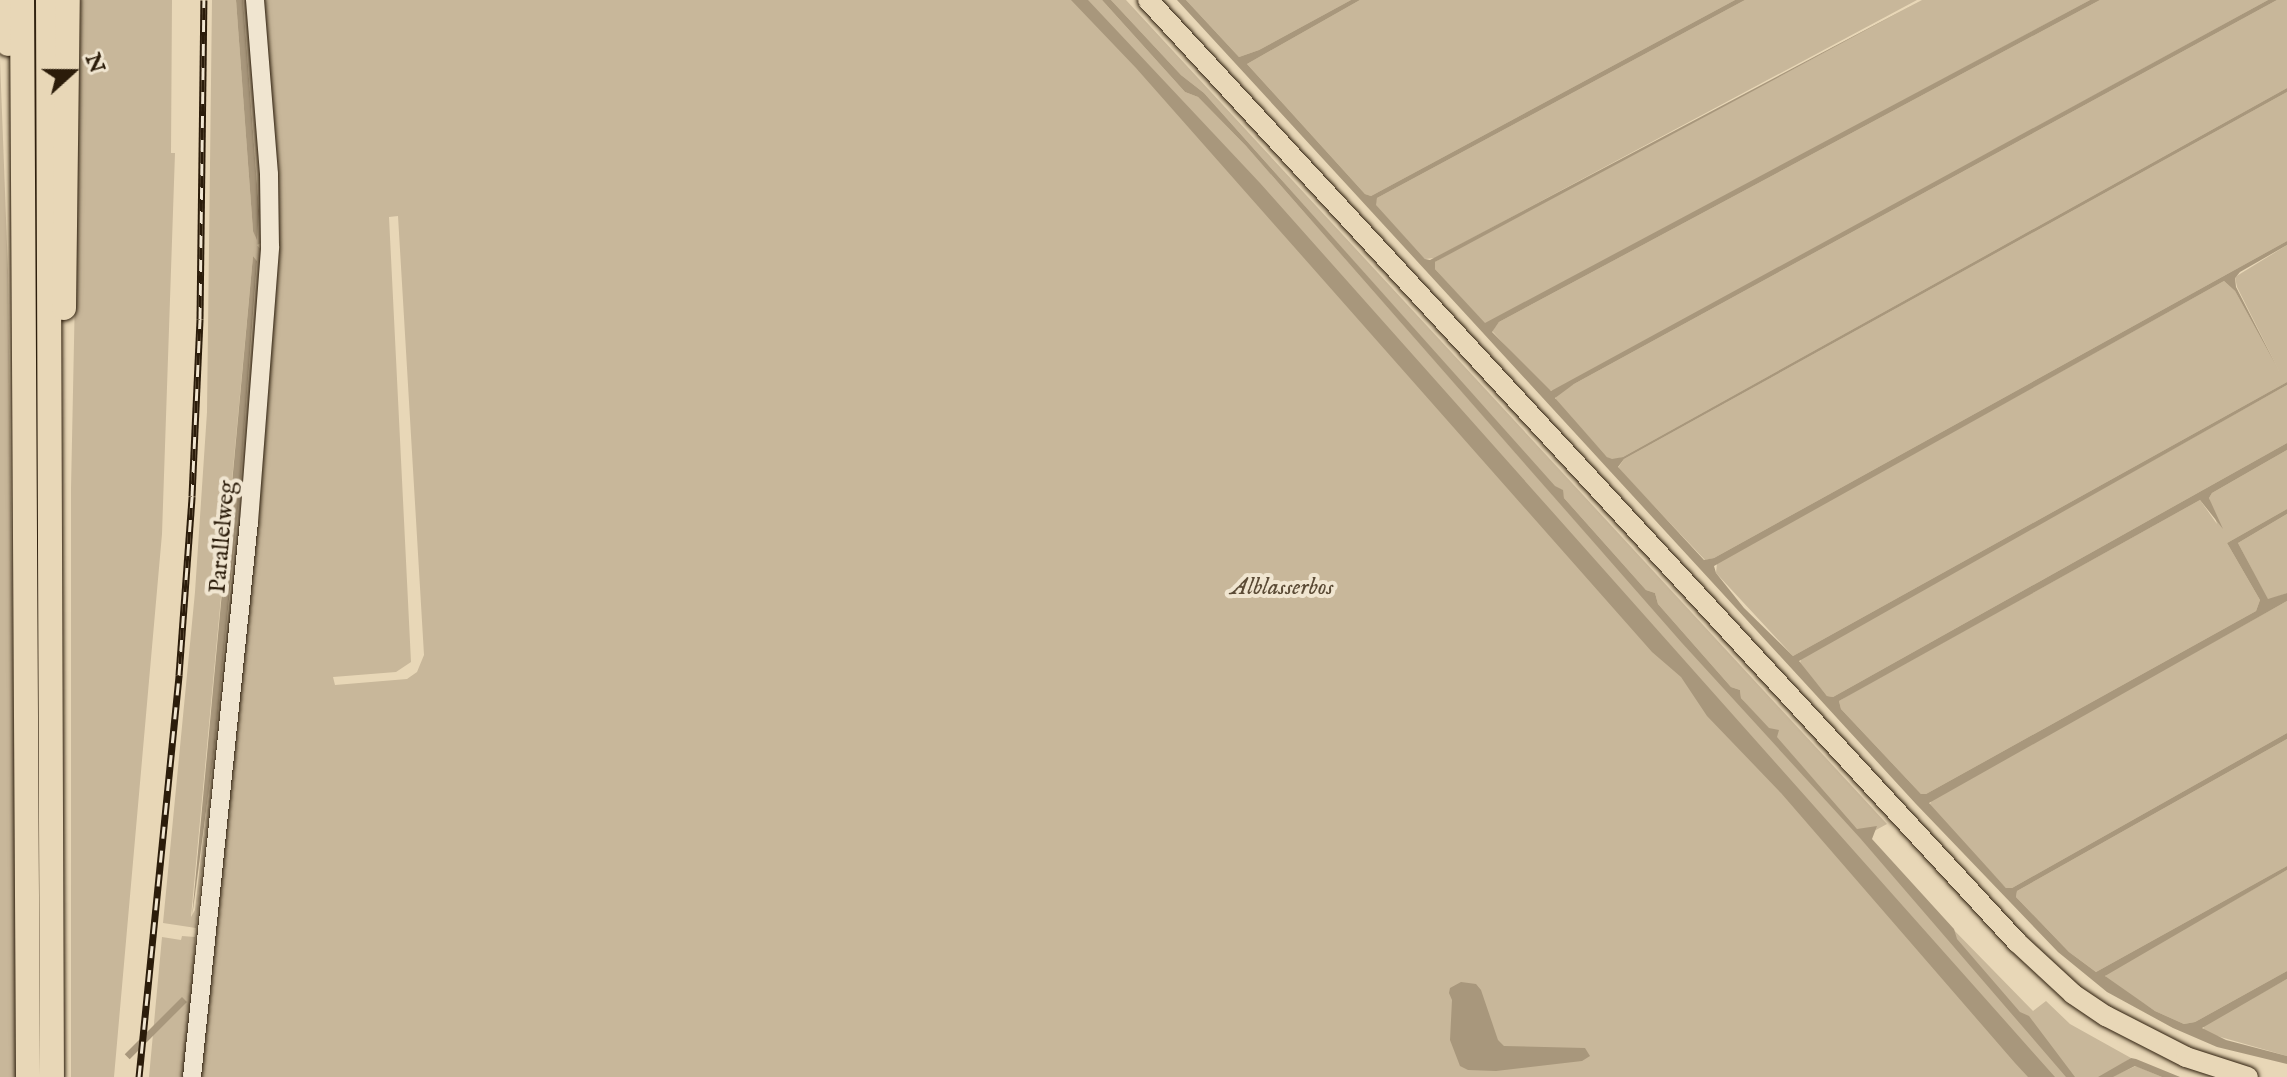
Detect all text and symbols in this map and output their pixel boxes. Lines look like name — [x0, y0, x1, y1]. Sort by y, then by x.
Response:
north arrow — [32, 32, 112, 112]
text: N — [78, 49, 111, 77]
street label: Parallelweg — [204, 479, 242, 595]
park label: Alblasserbos — [1231, 574, 1333, 602]

